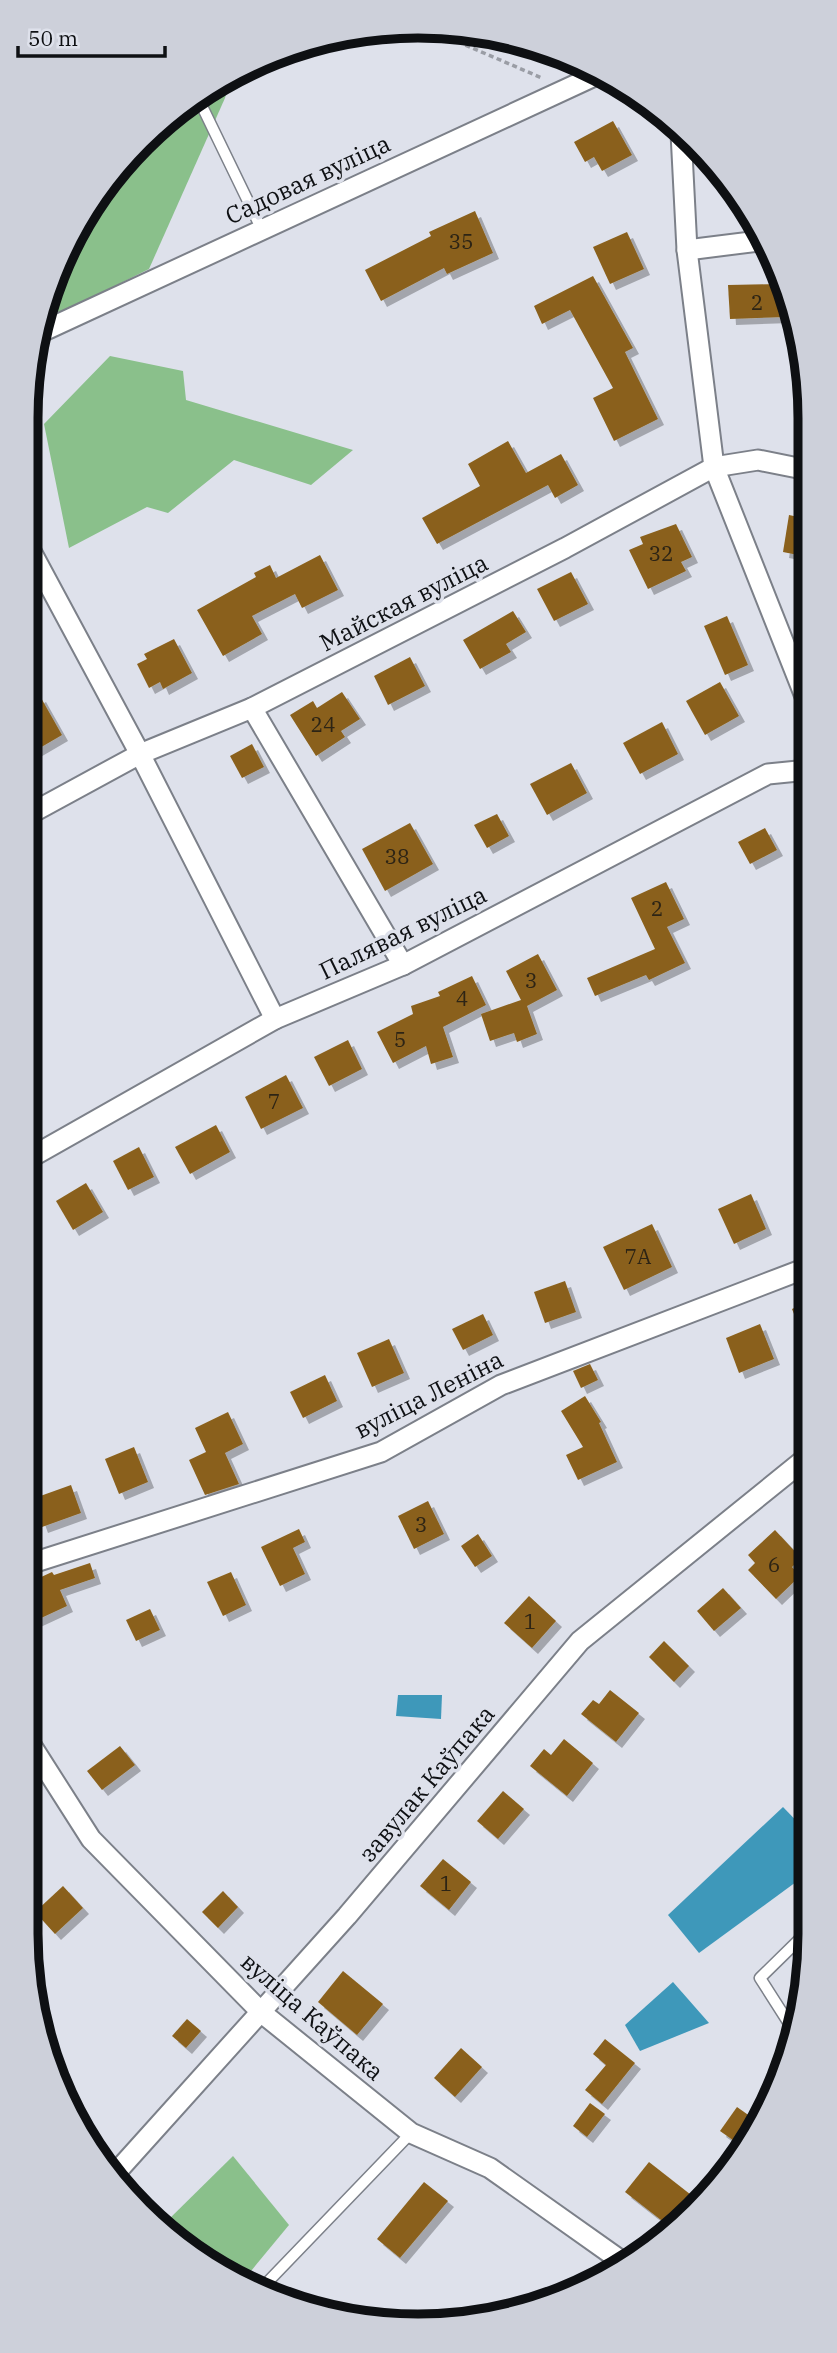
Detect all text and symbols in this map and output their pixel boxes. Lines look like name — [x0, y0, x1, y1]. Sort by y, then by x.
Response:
scale bar — [18, 14, 164, 58]
text: 50 m — [28, 24, 78, 52]
street label: Садовая вуліца — [220, 127, 395, 231]
house number: 35 — [448, 227, 474, 255]
house number: 2 — [751, 288, 763, 316]
house number: 32 — [648, 539, 674, 567]
street label: Майская вуліца — [314, 546, 493, 658]
house number: 24 — [310, 710, 336, 738]
house number: 38 — [384, 842, 410, 870]
street label: Палявая вуліца — [313, 878, 492, 987]
house number: 2 — [651, 894, 663, 922]
house number: 3 — [525, 966, 537, 994]
house number: 4 — [456, 984, 468, 1012]
house number: 5 — [394, 1025, 406, 1053]
house number: 7 — [268, 1087, 280, 1115]
house number: 7А — [624, 1242, 652, 1270]
street label: вуліца Леніна — [349, 1343, 508, 1445]
house number: 3 — [415, 1510, 427, 1538]
house number: 6 — [768, 1550, 780, 1578]
house number: 1 — [524, 1607, 536, 1635]
street label: завулак Каўпака — [351, 1698, 501, 1868]
house number: 1 — [440, 1869, 452, 1897]
street label: вуліца Каўпака — [235, 1945, 391, 2087]

